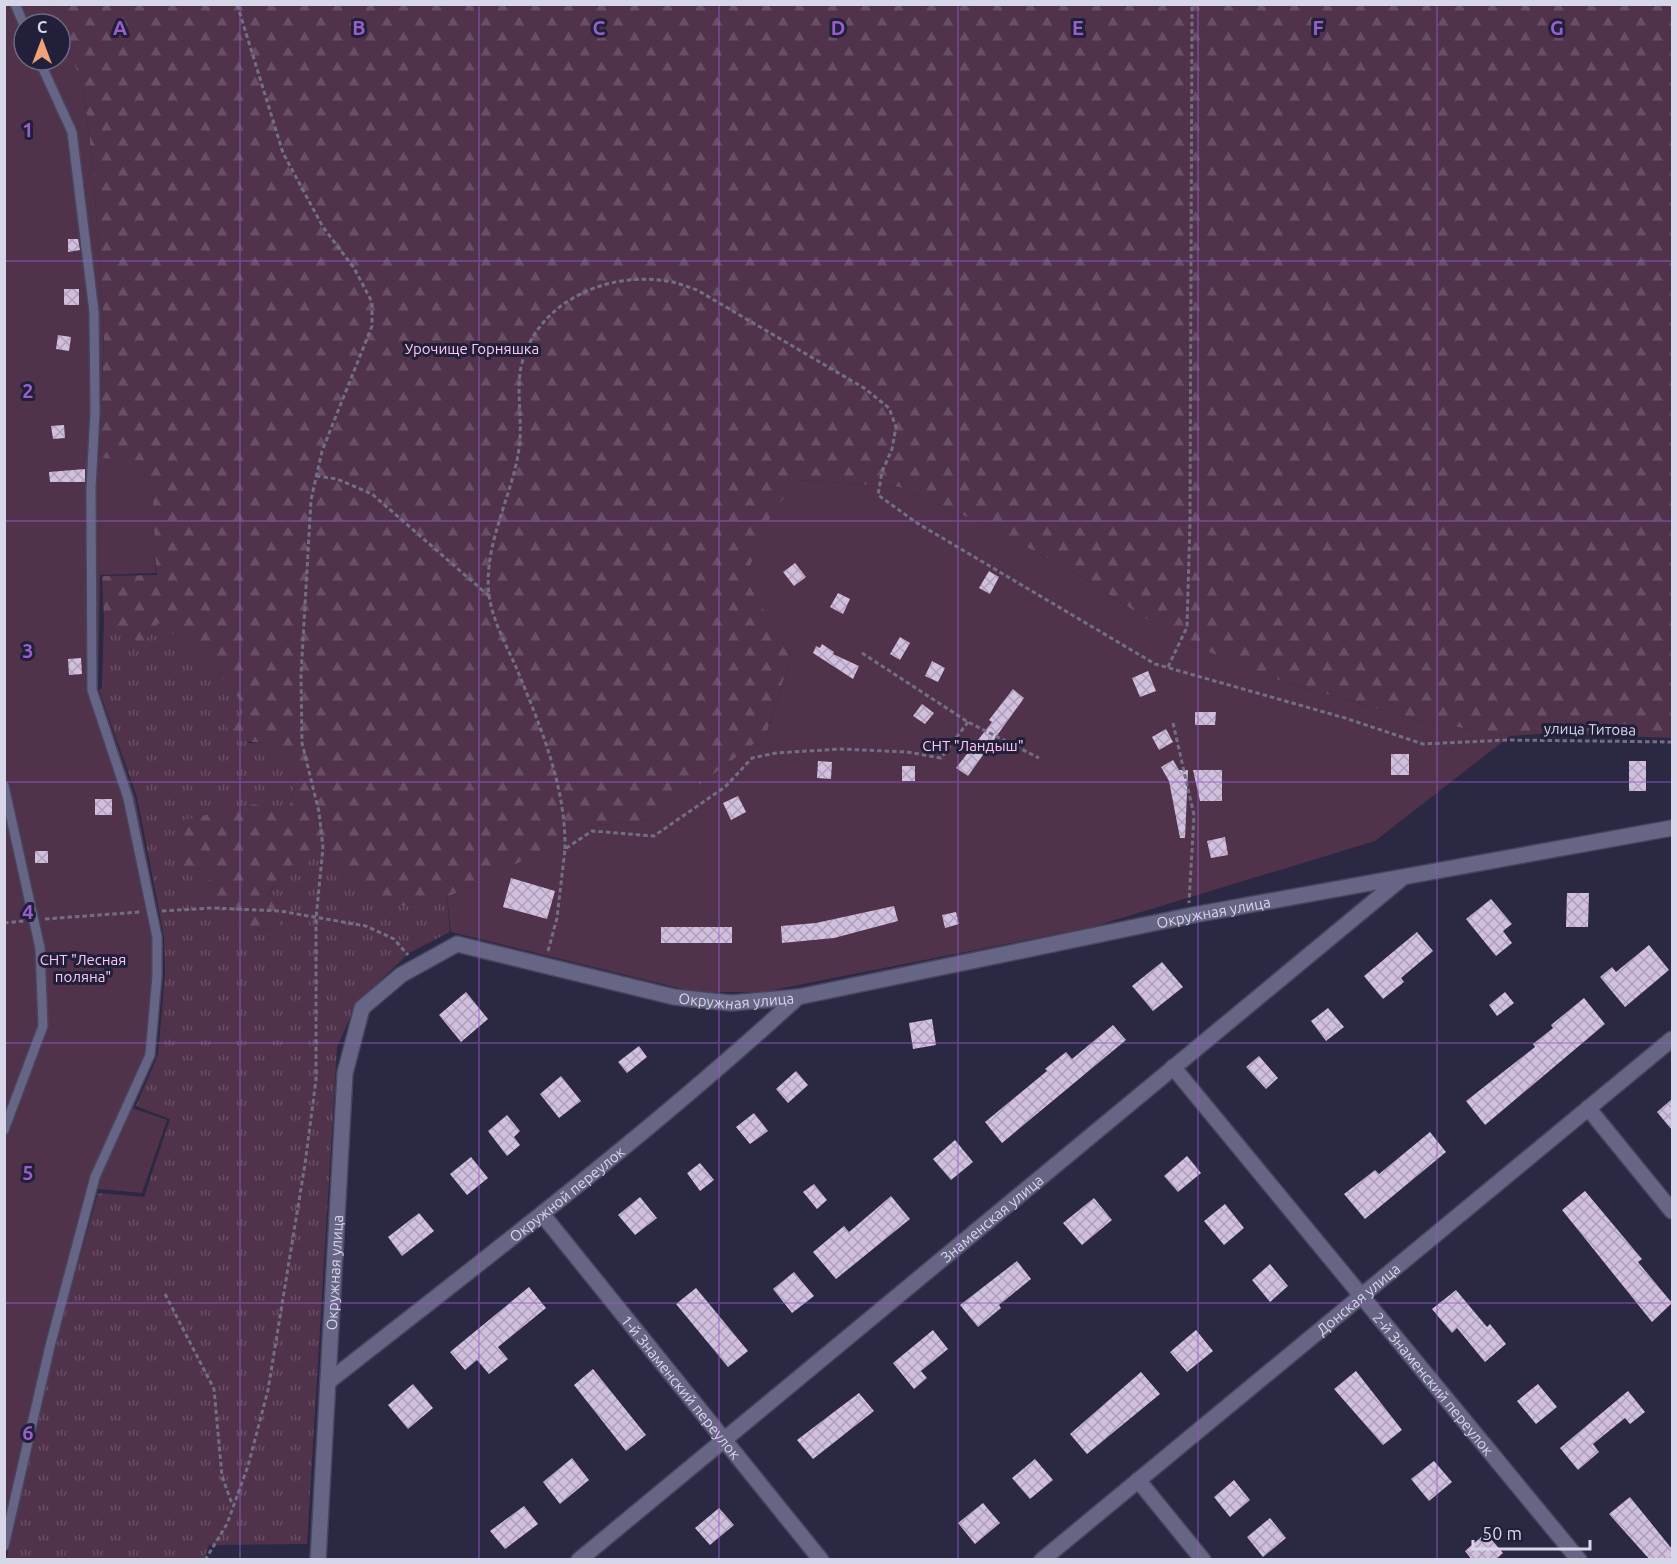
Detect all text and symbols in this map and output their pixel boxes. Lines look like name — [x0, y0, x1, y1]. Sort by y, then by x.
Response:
north arrow — [12, 12, 72, 72]
text: A — [113, 16, 127, 39]
text: B — [352, 16, 366, 39]
text: C — [593, 16, 606, 39]
text: D — [831, 16, 845, 39]
text: E — [1072, 16, 1084, 39]
text: F — [1312, 16, 1324, 39]
text: G — [1550, 16, 1564, 39]
text: С — [37, 18, 47, 36]
text: 1 — [22, 118, 34, 141]
park label: Урочище Горняшка — [405, 340, 539, 357]
text: 2 — [22, 379, 34, 402]
text: 3 — [22, 639, 34, 662]
street label: улица Титова — [1544, 720, 1636, 738]
park label: СНТ "Ландыш" — [922, 737, 1024, 754]
street label: Окружная улица — [1155, 893, 1272, 931]
text: 4 — [22, 900, 34, 923]
park label: СНТ "Лесная поляна" — [40, 951, 126, 985]
street label: Окружная улица — [678, 989, 795, 1012]
street label: Окружной переулок — [506, 1142, 628, 1245]
text: 5 — [22, 1161, 34, 1184]
street label: Знаменская улица — [937, 1171, 1046, 1265]
street label: Окружная улица — [322, 1214, 346, 1331]
street label: Донская улица — [1313, 1259, 1403, 1338]
street label: 2-й Знаменский переулок — [1370, 1309, 1498, 1459]
street label: 1-й Знаменский переулок — [618, 1311, 745, 1462]
text: 6 — [22, 1421, 34, 1444]
scale bar — [1473, 1513, 1590, 1551]
text: 50 m — [1482, 1523, 1522, 1543]

